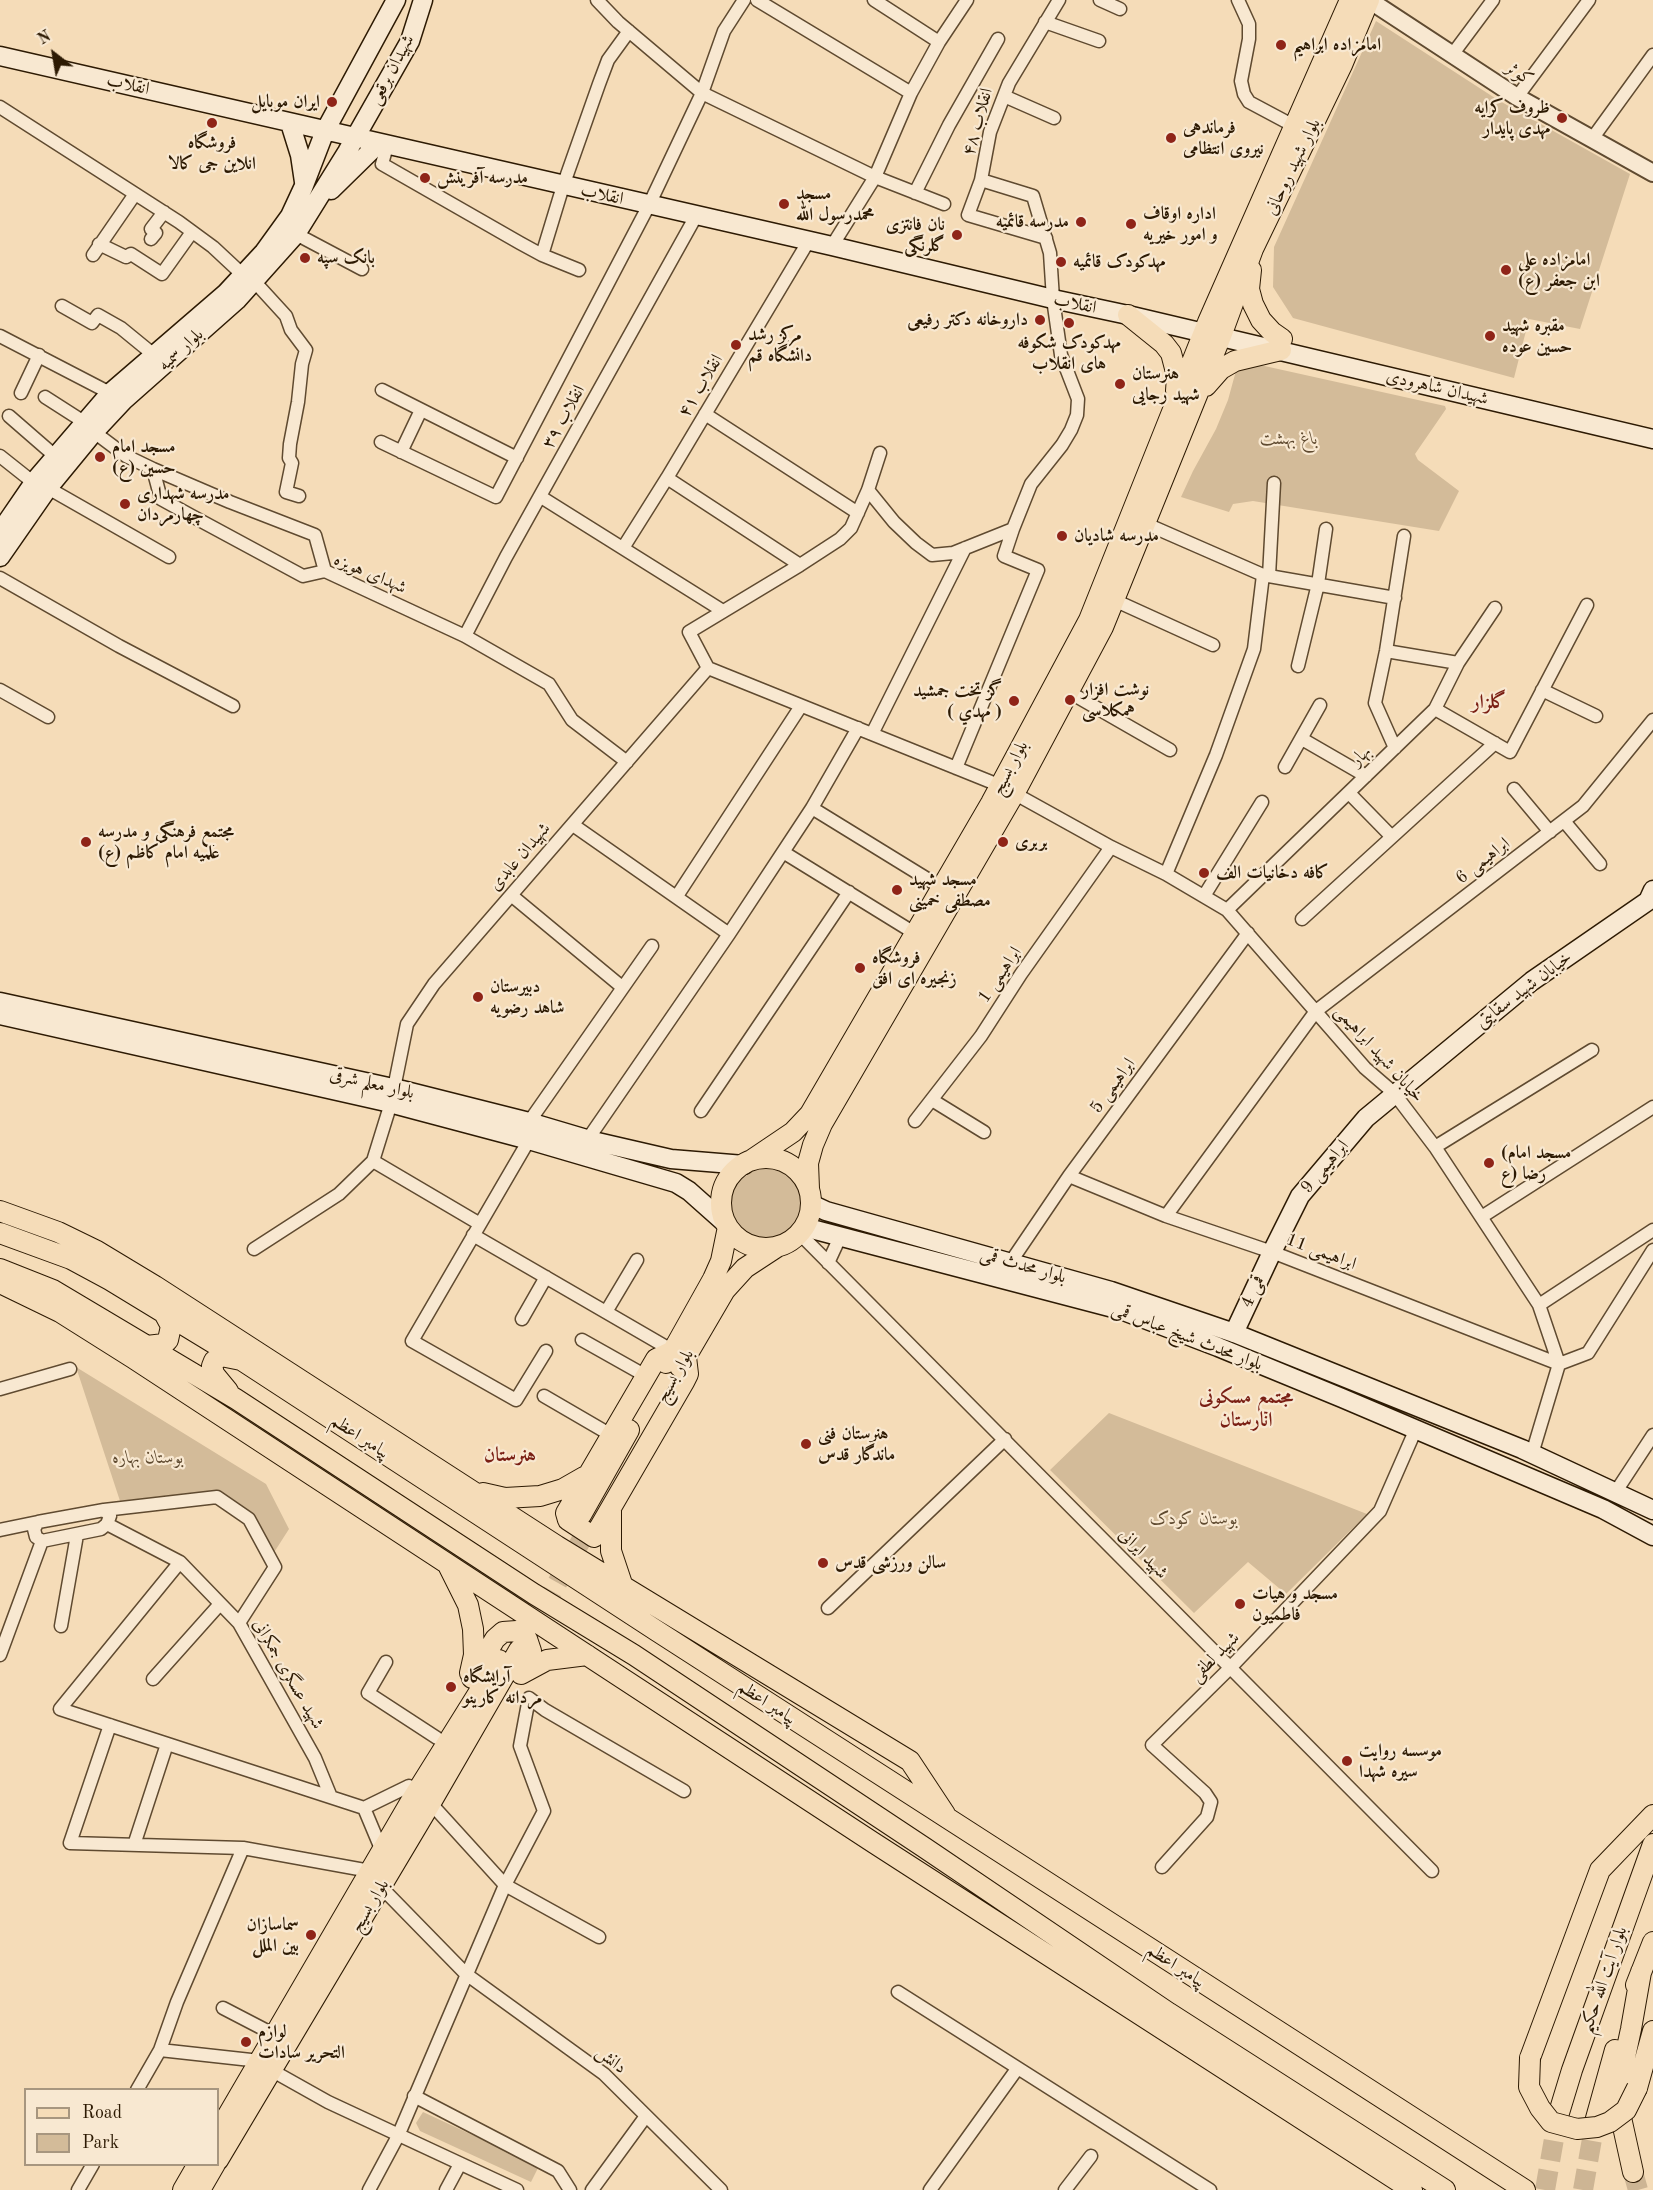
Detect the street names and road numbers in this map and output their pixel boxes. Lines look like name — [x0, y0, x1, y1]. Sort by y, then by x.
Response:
street label: شهیدان برقعی — [365, 31, 419, 109]
street label: کوثر — [1501, 57, 1537, 91]
street label: انقلاب — [105, 70, 151, 100]
street label: انقلاب ۴۸ — [958, 86, 998, 158]
street label: بلوار شهید روحانی — [1260, 115, 1326, 219]
street label: انقلاب — [579, 180, 625, 210]
street label: انقلاب — [1052, 289, 1098, 319]
street label: بلوار سمیه — [154, 324, 208, 376]
street label: انقلاب ۴۱ — [674, 351, 728, 421]
street label: شهیدان شاهرودی — [1384, 366, 1490, 410]
street label: انقلاب ۳۹ — [538, 381, 590, 453]
street label: شهدای هویزه — [330, 549, 410, 599]
street label: بلوار بسیج — [987, 737, 1033, 799]
street label: بهار — [1346, 741, 1376, 771]
street label: شهیدان عابدی — [485, 819, 555, 895]
street label: ابراهیمی 6 — [1451, 833, 1515, 889]
street label: ابراهیمی 1 — [973, 943, 1027, 1007]
street label: خیابان شهید سقایتی — [1472, 947, 1576, 1033]
street label: خیابان شهید ابراهیمی — [1330, 1001, 1428, 1107]
street label: ابراهیمی 5 — [1086, 1054, 1140, 1118]
street label: بلوار معلم شرقی — [328, 1064, 416, 1104]
street label: ابراهیمی 9 — [1296, 1136, 1354, 1198]
street label: ابراهیمی 11 — [1283, 1229, 1359, 1275]
street label: بلوار محدث قمی — [977, 1243, 1069, 1289]
street label: قمی 4 — [1236, 1272, 1270, 1312]
street label: بلوار محدث شیخ عباس قمی — [1109, 1298, 1265, 1376]
street label: بلوار بسیج — [651, 1345, 699, 1407]
street label: پیامبر اعظم — [326, 1410, 394, 1464]
street label: شهید ایرانی — [1114, 1524, 1172, 1584]
street label: شهید عسگری جمکرانی — [248, 1615, 328, 1733]
street label: شهید لطفی — [1186, 1628, 1244, 1686]
street label: پیامبر اعظم — [733, 1676, 801, 1730]
street label: بلوار بسیج — [346, 1875, 394, 1937]
street label: بلوار آیت الله حکیم — [1576, 1924, 1632, 2036]
street label: پیامبر اعظم — [1142, 1939, 1210, 1993]
street label: دانش — [591, 2041, 631, 2079]

